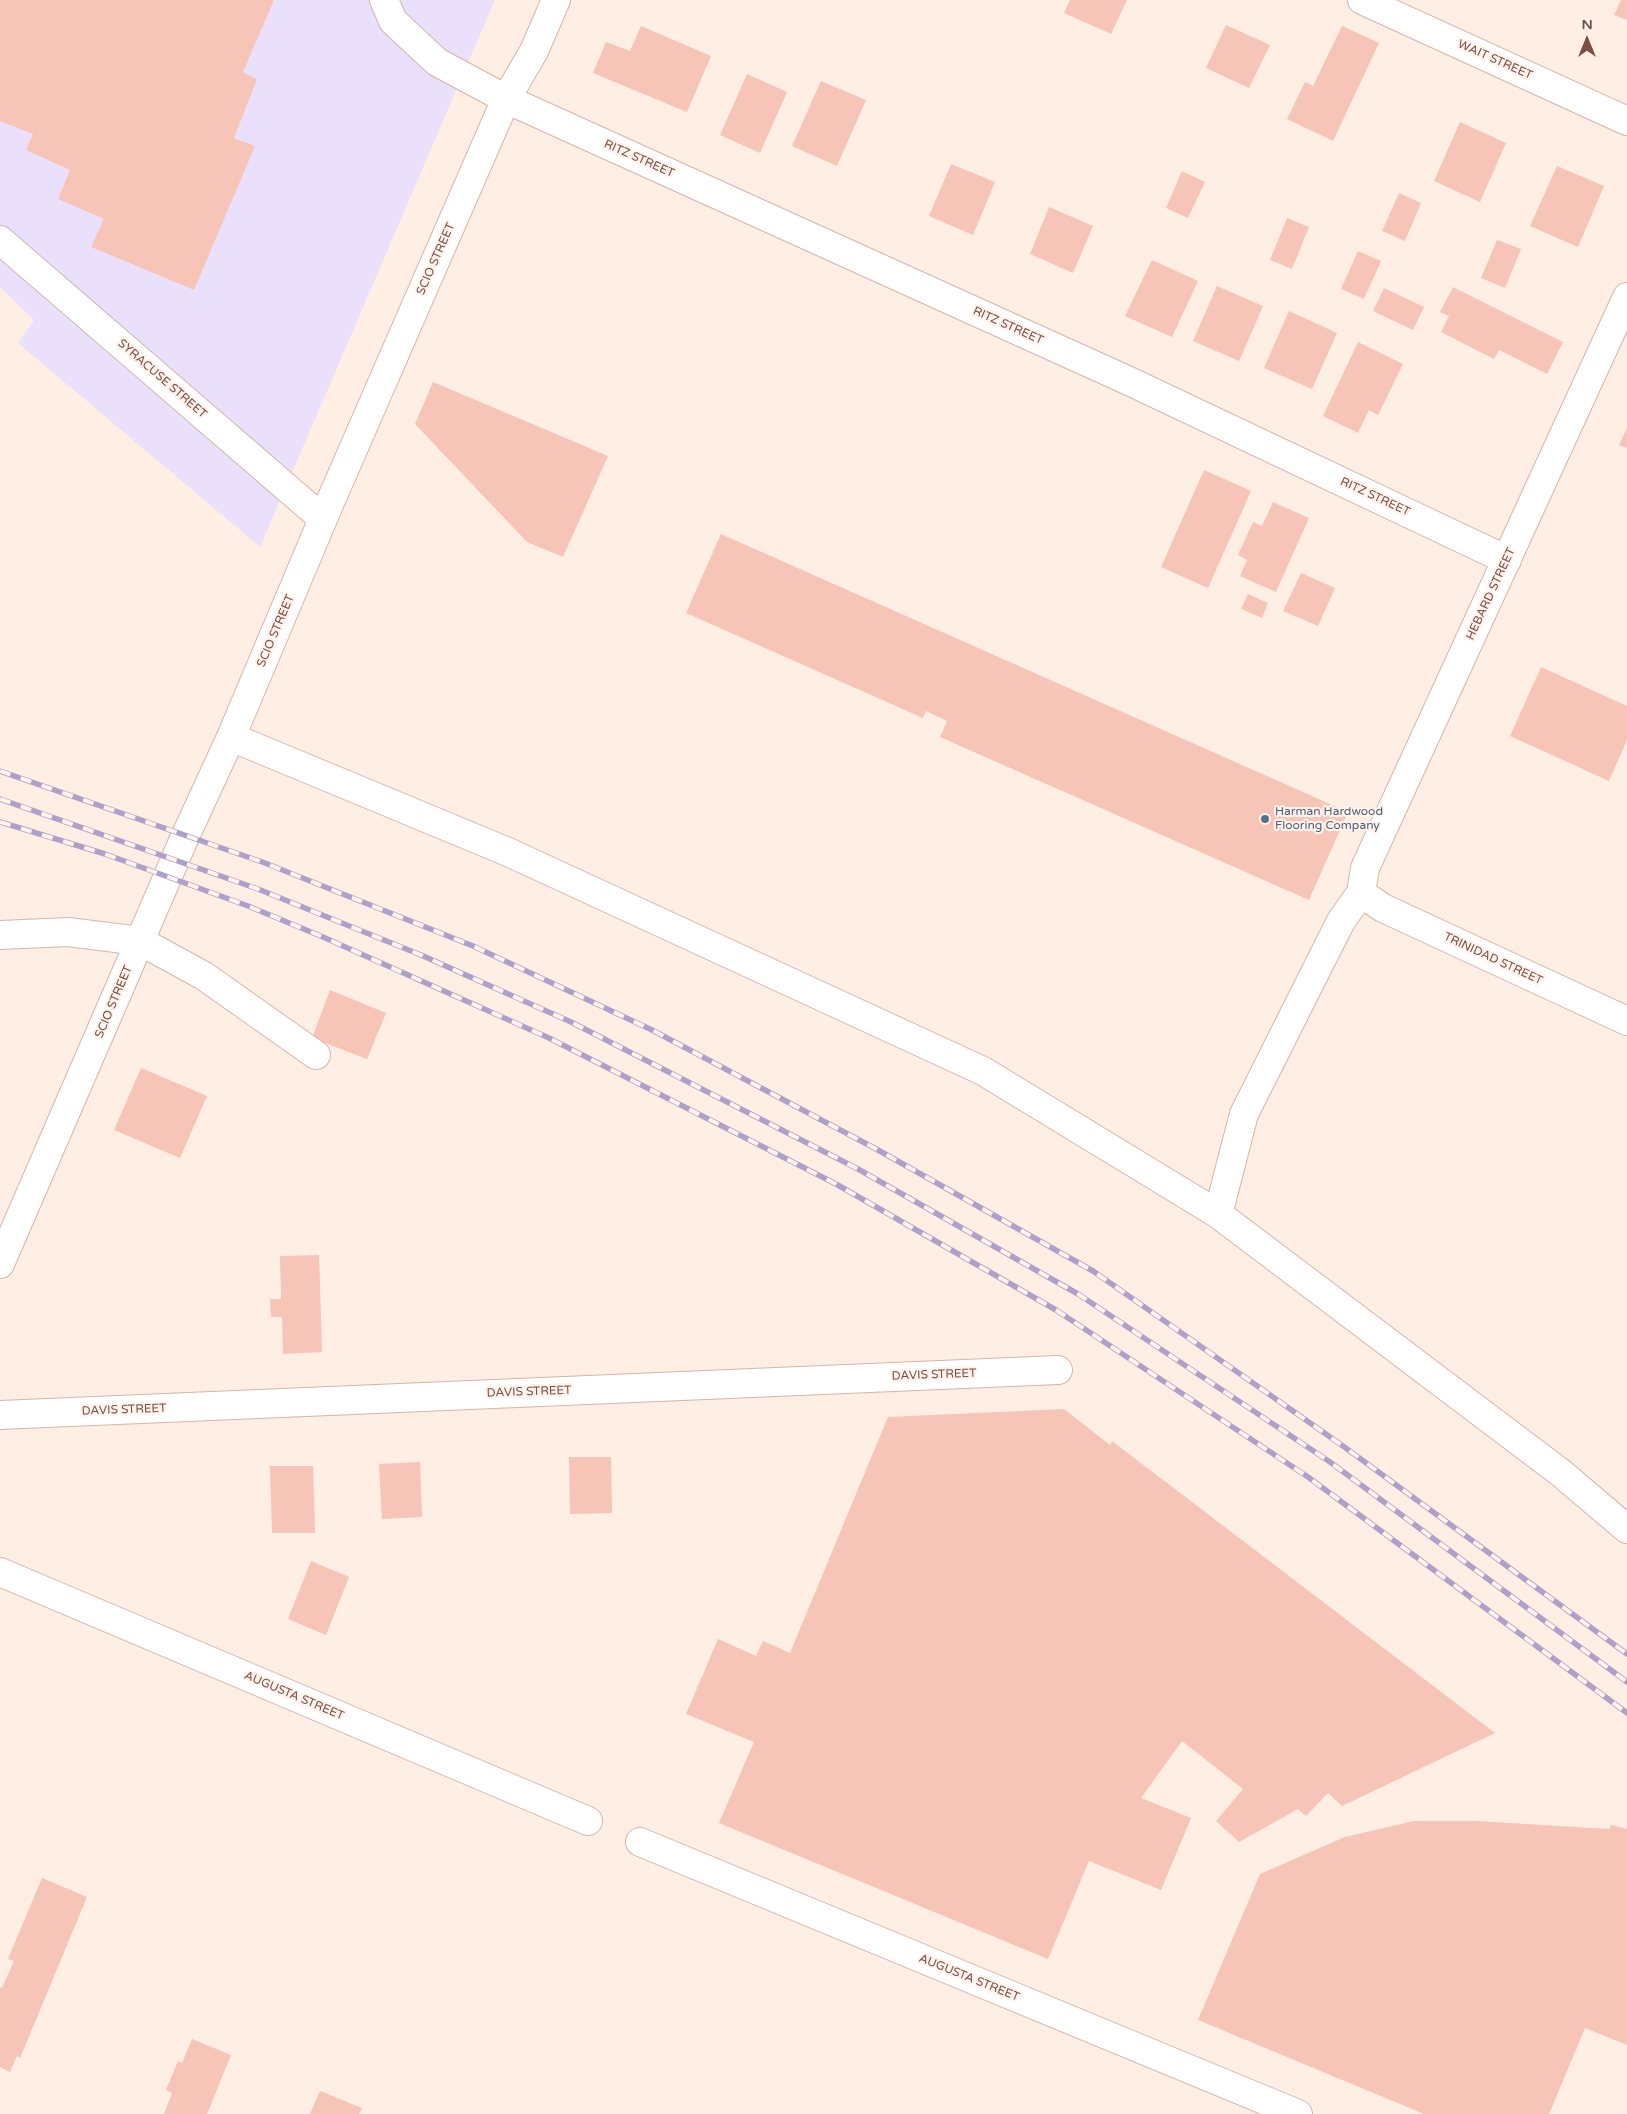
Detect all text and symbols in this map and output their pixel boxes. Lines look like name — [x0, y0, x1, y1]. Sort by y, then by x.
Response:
north arrow — [1562, 15, 1612, 65]
text: N — [1581, 16, 1593, 33]
street label: WAIT STREET — [1455, 37, 1535, 83]
street label: RITZ STREET — [602, 137, 676, 181]
street label: SCIO STREET — [414, 221, 458, 297]
street label: RITZ STREET — [971, 304, 1045, 348]
street label: SYRACUSE STREET — [115, 336, 209, 422]
street label: RITZ STREET — [1338, 475, 1412, 519]
street label: HEBARD STREET — [1463, 546, 1519, 642]
street label: SCIO STREET — [254, 593, 298, 669]
place label: Harman Hardwood Flooring Company — [1275, 805, 1383, 833]
marker: Harman Hardwood Flooring Company — [1259, 813, 1271, 825]
street label: TRINIDAD STREET — [1441, 930, 1545, 988]
street label: SCIO STREET — [92, 964, 136, 1040]
street label: DAVIS STREET — [891, 1366, 977, 1384]
street label: DAVIS STREET — [486, 1383, 572, 1401]
street label: DAVIS STREET — [81, 1401, 167, 1419]
street label: AUGUSTA STREET — [242, 1668, 346, 1724]
street label: AUGUSTA STREET — [917, 1951, 1021, 2005]

